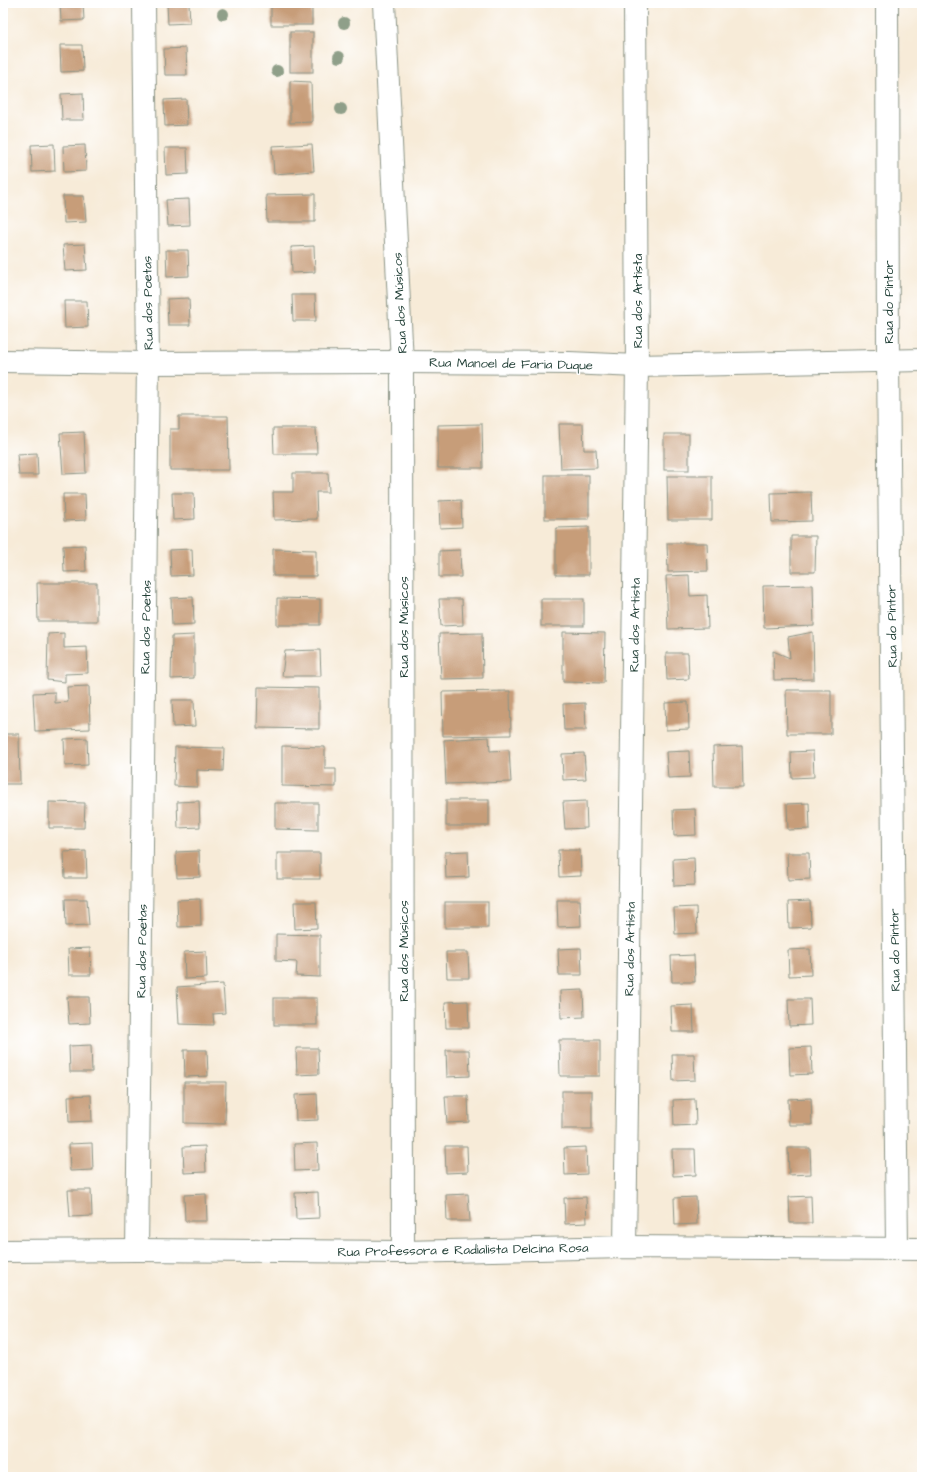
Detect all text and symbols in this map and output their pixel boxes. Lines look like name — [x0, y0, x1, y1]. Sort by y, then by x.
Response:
street label: Rua dos Músicos — [388, 251, 412, 354]
street label: Rua dos Artista — [629, 253, 647, 348]
street label: Rua dos Poetas — [138, 255, 158, 350]
street label: Rua do Pintor — [880, 260, 898, 344]
street label: Rua Manoel de Faria Duque — [429, 354, 593, 374]
street label: Rua dos Músicos — [395, 576, 413, 678]
street label: Rua dos Artista — [625, 577, 645, 672]
street label: Rua dos Poetas — [136, 579, 156, 674]
street label: Rua do Pintor — [882, 584, 902, 668]
street label: Rua dos Músicos — [395, 900, 413, 1002]
street label: Rua dos Artista — [620, 901, 640, 996]
street label: Rua dos Poetas — [132, 903, 152, 998]
street label: Rua do Pintor — [885, 908, 905, 992]
street label: Rua Professora e Radialista Delcina Rosa — [337, 1239, 589, 1261]

